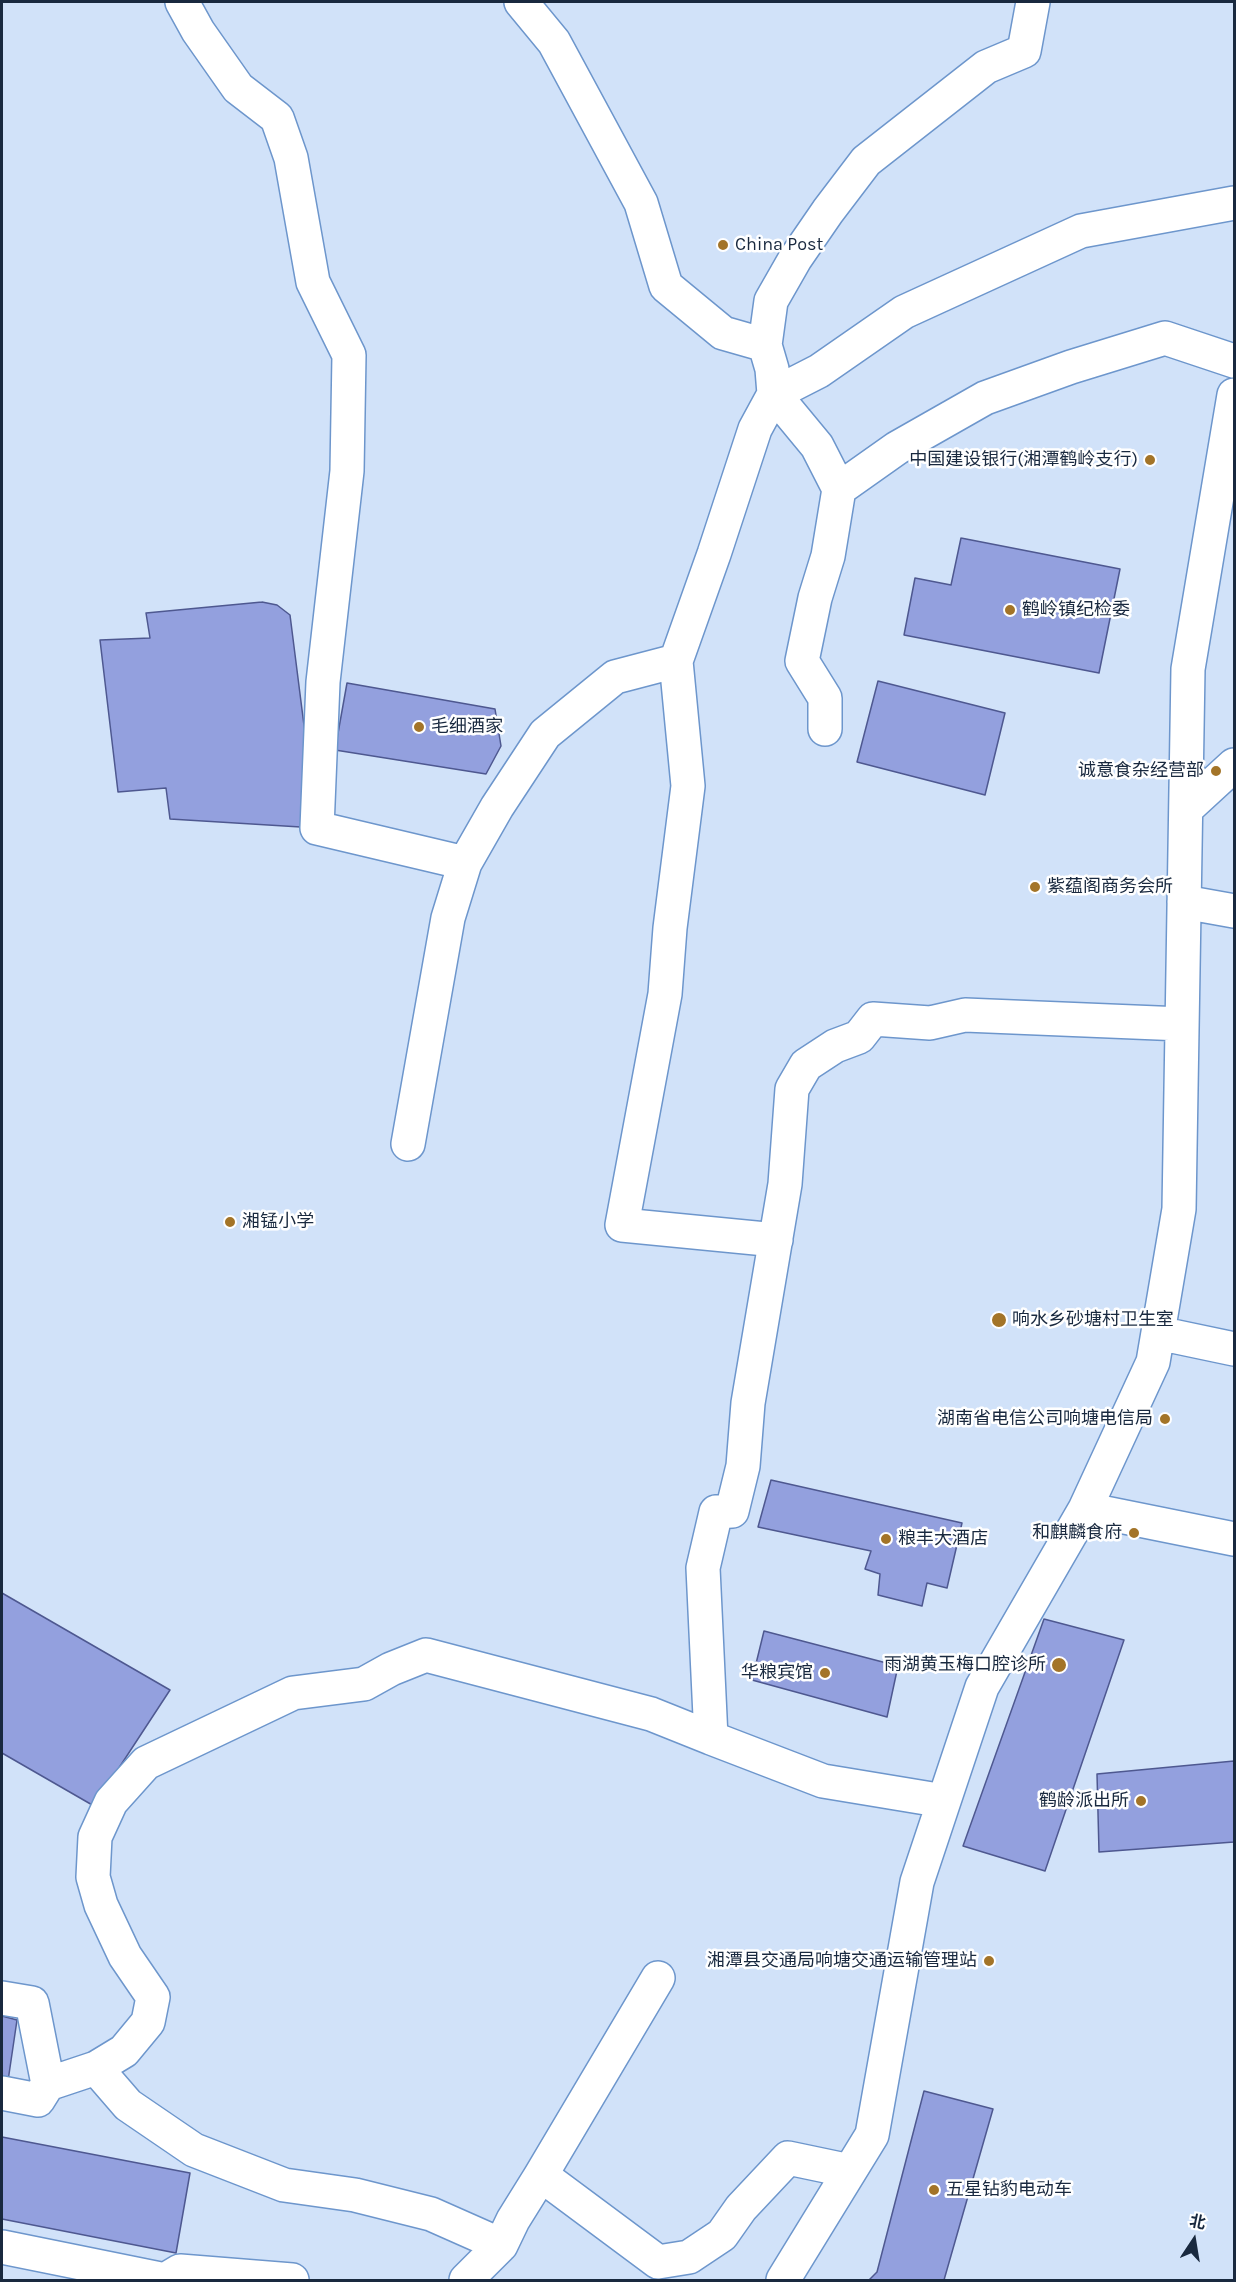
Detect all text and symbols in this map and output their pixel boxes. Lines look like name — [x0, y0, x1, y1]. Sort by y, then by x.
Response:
place label: China Post — [735, 234, 823, 256]
marker: China Post — [716, 238, 730, 252]
place label: 中国建设银行(湘潭鹤岭支行) — [909, 449, 1138, 471]
marker: 中国建设银行(湘潭鹤岭支行) — [1143, 453, 1157, 467]
place label: 鹤岭镇纪检委 — [1022, 599, 1130, 621]
marker: 鹤岭镇纪检委 — [1003, 603, 1017, 617]
place label: 毛细酒家 — [431, 716, 503, 738]
marker: 毛细酒家 — [412, 720, 426, 734]
place label: 诚意食杂经营部 — [1078, 760, 1204, 782]
marker: 诚意食杂经营部 — [1209, 764, 1223, 778]
place label: 紫蕴阁商务会所 — [1047, 876, 1173, 898]
marker: 紫蕴阁商务会所 — [1028, 880, 1042, 894]
place label: 湘锰小学 — [242, 1211, 314, 1233]
marker: 湘锰小学 — [223, 1215, 237, 1229]
place label: 响水乡砂塘村卫生室 — [1012, 1309, 1174, 1331]
marker: 响水乡砂塘村卫生室 — [990, 1311, 1008, 1329]
place label: 湖南省电信公司响塘电信局 — [937, 1408, 1153, 1430]
marker: 湖南省电信公司响塘电信局 — [1158, 1412, 1172, 1426]
place label: 和麒麟食府 — [1032, 1522, 1122, 1544]
marker: 和麒麟食府 — [1127, 1526, 1141, 1540]
place label: 粮丰大酒店 — [898, 1528, 988, 1550]
marker: 粮丰大酒店 — [879, 1532, 893, 1546]
place label: 雨湖黄玉梅口腔诊所 — [884, 1654, 1046, 1676]
marker: 雨湖黄玉梅口腔诊所 — [1050, 1656, 1068, 1674]
place label: 华粮宾馆 — [741, 1662, 813, 1684]
marker: 华粮宾馆 — [818, 1666, 832, 1680]
place label: 鹤龄派出所 — [1039, 1790, 1129, 1812]
marker: 鹤龄派出所 — [1134, 1794, 1148, 1808]
place label: 湘潭县交通局响塘交通运输管理站 — [707, 1950, 977, 1972]
marker: 湘潭县交通局响塘交通运输管理站 — [982, 1954, 996, 1968]
place label: 五星钻豹电动车 — [946, 2179, 1072, 2201]
marker: 五星钻豹电动车 — [927, 2183, 941, 2197]
north arrow — [1164, 2210, 1224, 2270]
text: 北 — [1188, 2211, 1208, 2233]

